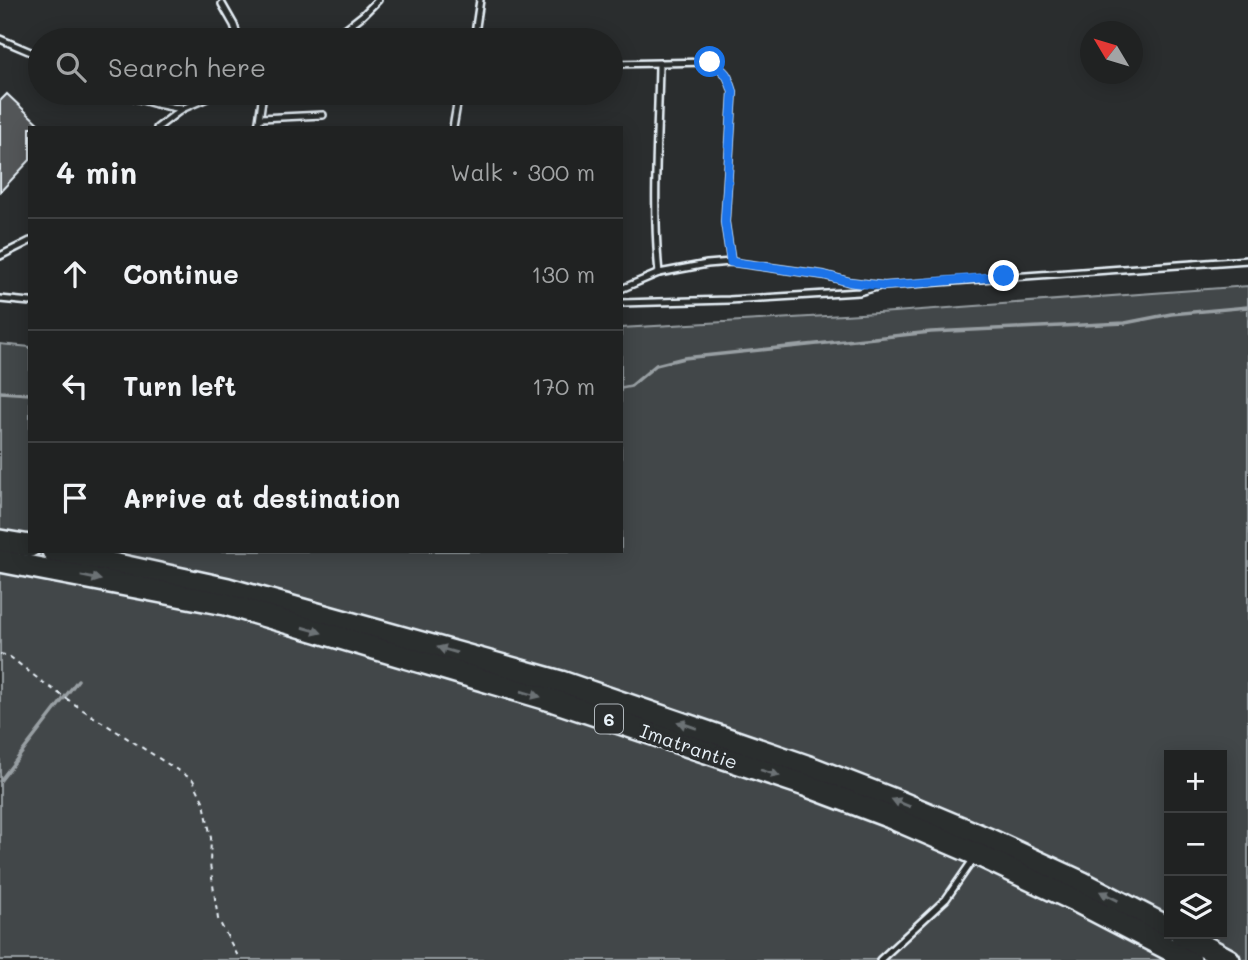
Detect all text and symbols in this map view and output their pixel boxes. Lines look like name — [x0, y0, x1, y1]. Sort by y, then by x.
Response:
north arrow — [1080, 21, 1143, 84]
search box — [28, 28, 623, 105]
route start — [694, 46, 725, 77]
icon: search — [52, 48, 90, 86]
text: Search here — [108, 50, 266, 84]
text: 4 min — [56, 152, 137, 192]
text: Walk · 300 m — [450, 157, 595, 187]
icon: ahead — [56, 255, 94, 293]
text: Continue — [123, 257, 239, 291]
text: 130 m — [531, 259, 595, 289]
route end — [988, 260, 1019, 291]
icon: left — [56, 367, 94, 405]
text: Turn left — [123, 369, 236, 403]
text: 170 m — [532, 371, 595, 401]
icon: arrive — [56, 479, 94, 517]
text: Arrive at destination — [123, 481, 400, 515]
one-way arrow — [80, 572, 102, 583]
one-way arrow — [302, 626, 323, 636]
one-way arrow — [436, 645, 457, 655]
one-way arrow — [520, 689, 542, 700]
road number: 6 — [595, 704, 623, 734]
street label: Imatrantie — [637, 718, 741, 774]
one-way arrow — [677, 720, 698, 730]
map controls — [1164, 750, 1227, 939]
button: + — [1164, 750, 1227, 813]
one-way arrow — [759, 768, 780, 779]
one-way arrow — [891, 797, 912, 808]
button: − — [1164, 813, 1227, 876]
button: layers — [1164, 876, 1227, 939]
one-way arrow — [1099, 891, 1119, 902]

